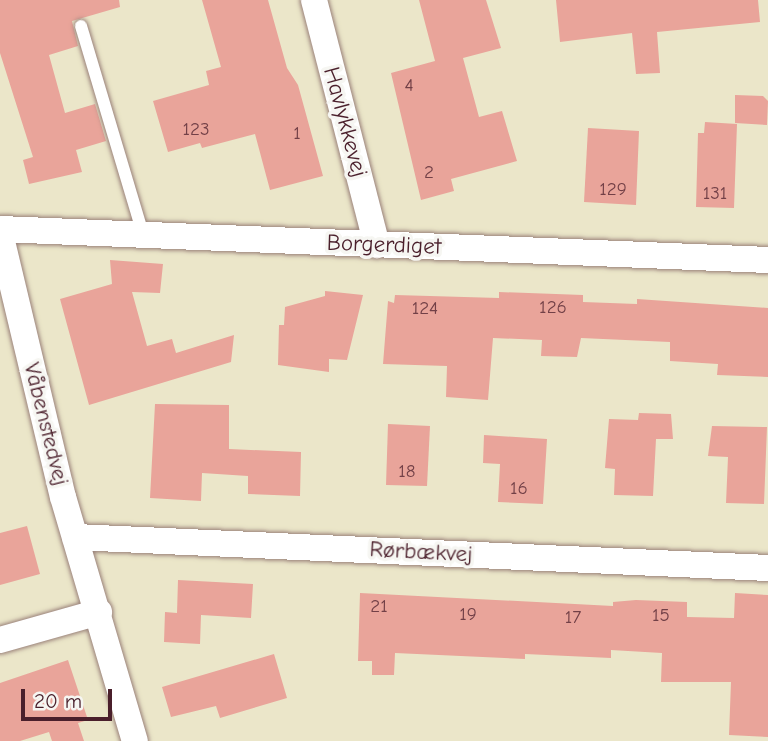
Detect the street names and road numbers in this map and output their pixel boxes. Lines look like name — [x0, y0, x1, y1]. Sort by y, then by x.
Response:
street label: Havlykkevej — [317, 64, 373, 180]
street label: Borgerdiget — [326, 229, 442, 261]
street label: Våbenstedvej — [17, 360, 75, 488]
street label: Rørbækvej — [369, 536, 473, 568]

